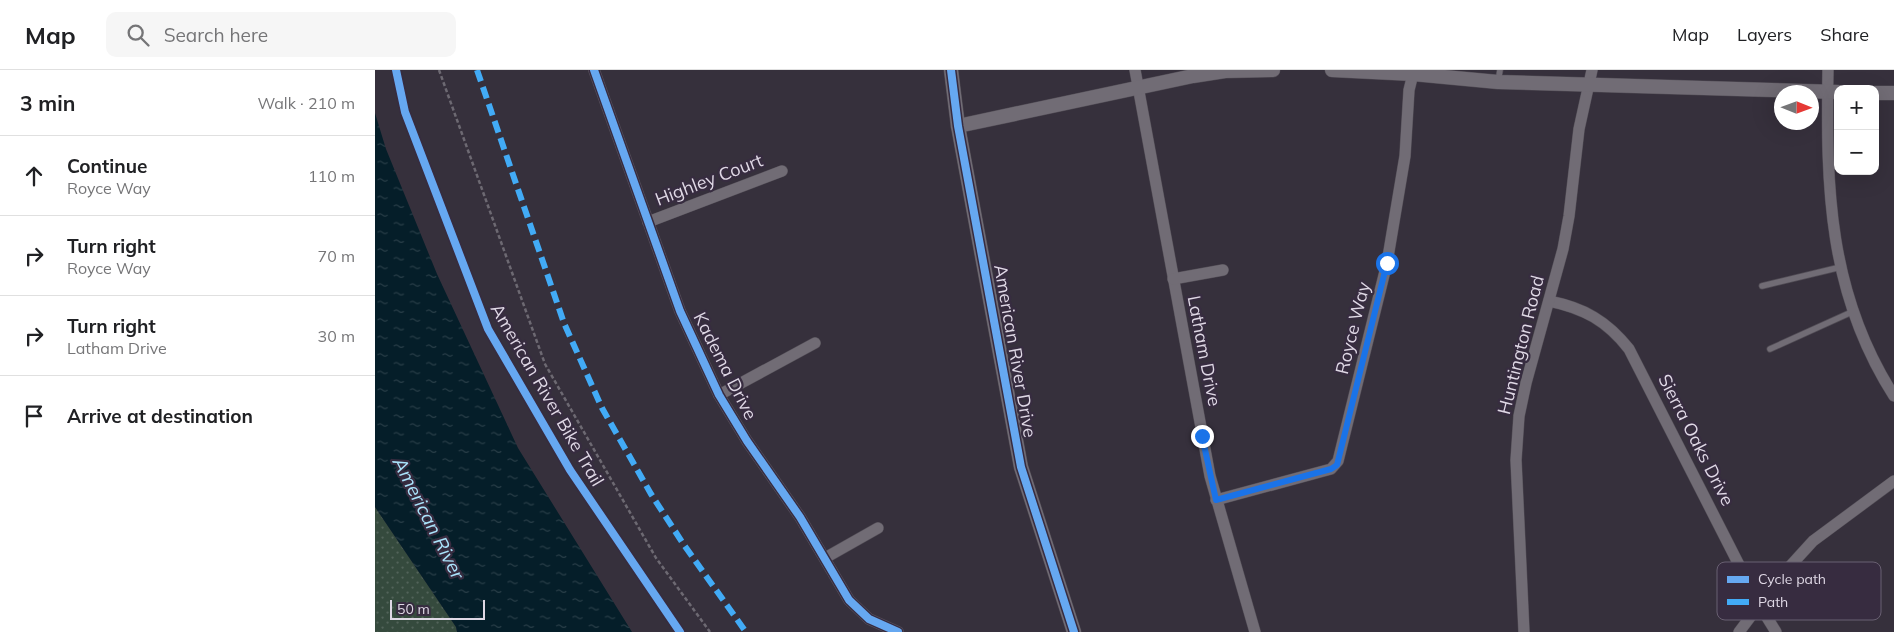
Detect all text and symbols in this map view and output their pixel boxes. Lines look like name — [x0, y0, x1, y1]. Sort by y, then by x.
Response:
search box — [106, 12, 456, 57]
text: Map — [25, 20, 76, 50]
icon: search — [124, 21, 152, 49]
text: Search here — [164, 23, 268, 47]
text: Map — [1672, 23, 1709, 46]
text: Layers — [1737, 23, 1792, 46]
text: Share — [1820, 23, 1869, 46]
north arrow — [1774, 85, 1819, 130]
map controls — [1834, 85, 1879, 175]
button: + — [1834, 85, 1879, 130]
text: 3 min — [20, 90, 75, 116]
text: Walk · 210 m — [257, 93, 355, 113]
button: − — [1834, 130, 1879, 175]
street label: Highley Court — [652, 148, 766, 211]
text: Continue — [67, 154, 147, 178]
icon: ahead — [20, 162, 48, 190]
text: 110 m — [308, 166, 355, 186]
text: Royce Way — [67, 178, 151, 198]
text: Turn right — [67, 234, 156, 258]
icon: right — [20, 242, 48, 270]
text: 70 m — [318, 246, 355, 266]
route start — [1376, 252, 1399, 275]
text: Royce Way — [67, 258, 151, 278]
street label: American River Drive — [989, 263, 1042, 439]
street label: Huntington Road — [1492, 273, 1549, 417]
street label: Royce Way — [1330, 279, 1375, 376]
street label: Latham Drive — [1182, 294, 1226, 408]
street label: American River Bike Trail — [486, 299, 609, 490]
street label: Kadema Drive — [689, 308, 762, 423]
text: Turn right — [67, 314, 156, 338]
icon: right — [20, 322, 48, 350]
text: 30 m — [318, 326, 355, 346]
text: Latham Drive — [67, 338, 167, 358]
street label: Sierra Oaks Drive — [1653, 370, 1740, 509]
icon: arrive — [20, 402, 48, 430]
text: Arrive at destination — [67, 404, 253, 428]
route end — [1191, 425, 1214, 448]
water label: American River — [387, 452, 471, 584]
legend — [1717, 562, 1881, 620]
text: Cycle path — [1758, 570, 1826, 588]
text: Path — [1758, 593, 1788, 611]
scale bar — [390, 597, 485, 620]
text: 50 m — [397, 600, 430, 618]

